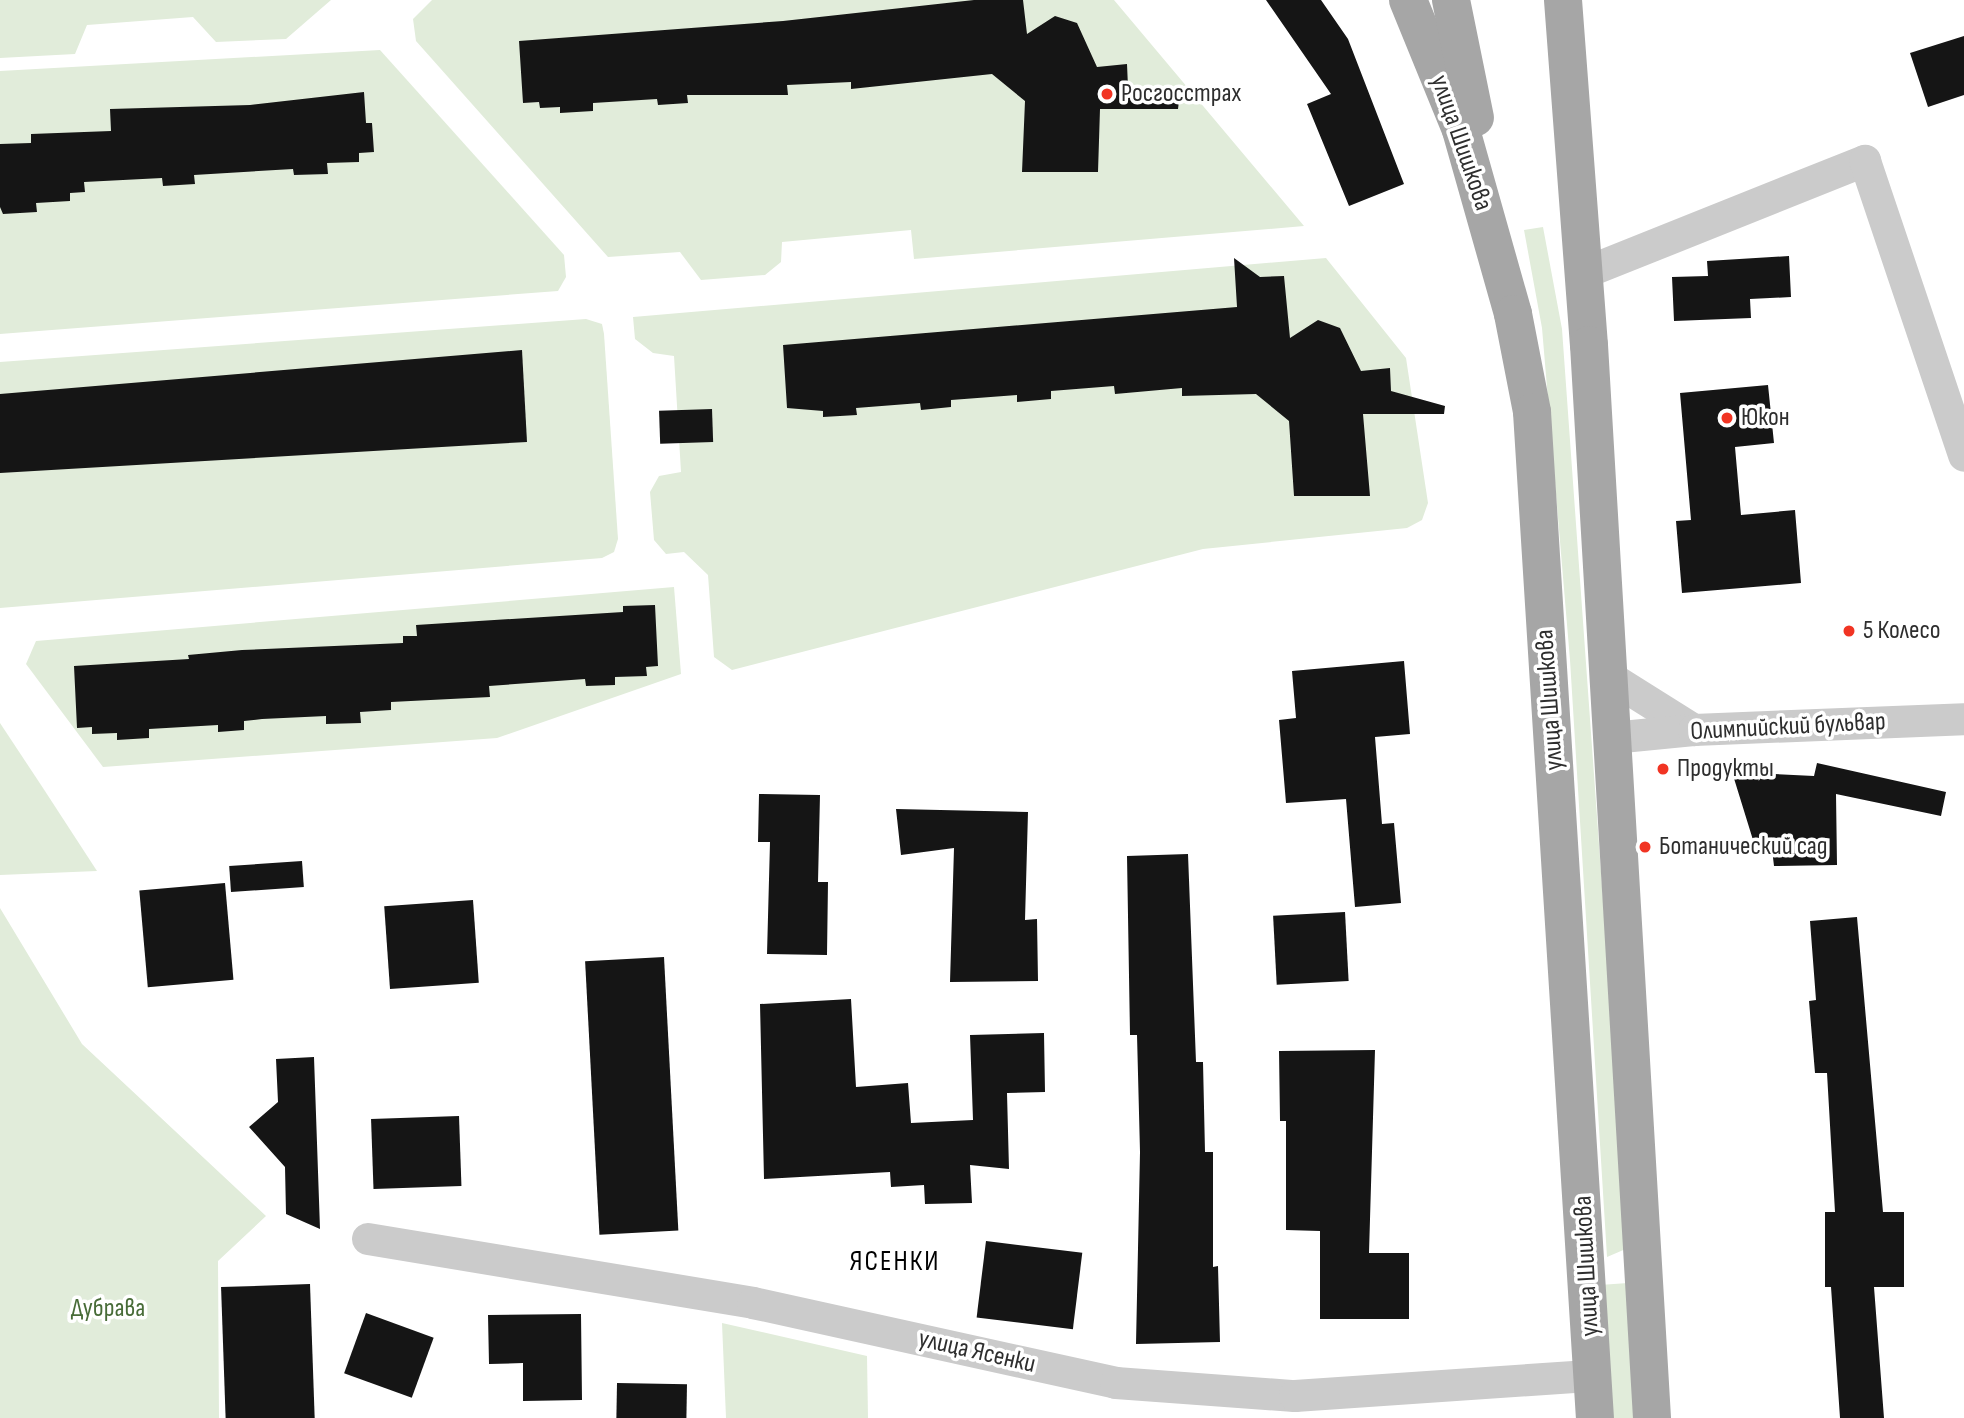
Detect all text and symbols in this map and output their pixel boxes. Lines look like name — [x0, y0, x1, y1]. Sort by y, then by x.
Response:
street label: улица Шишкова — [1423, 71, 1499, 215]
place label: Росгосстрах — [1121, 78, 1241, 110]
marker: Росгосстрах — [1099, 86, 1115, 102]
place label: Юкон — [1741, 402, 1790, 434]
marker: Юкон — [1719, 410, 1735, 426]
place label: 5 Колесо — [1863, 615, 1941, 647]
marker: 5 Колесо — [1841, 623, 1857, 639]
street label: улица Шишкова — [1530, 629, 1570, 771]
street label: Олимпийский бульвар — [1689, 706, 1887, 748]
place label: Продукты — [1677, 753, 1774, 785]
marker: Продукты — [1655, 761, 1671, 777]
place label: Ботанический сад — [1659, 831, 1827, 863]
marker: Ботанический сад — [1637, 839, 1653, 855]
street label: улица Шишкова — [1568, 1195, 1606, 1337]
district label: ЯСЕНКИ — [850, 1245, 940, 1279]
park label: Дубрава — [71, 1293, 145, 1325]
street label: улица Ясенки — [915, 1323, 1039, 1381]

